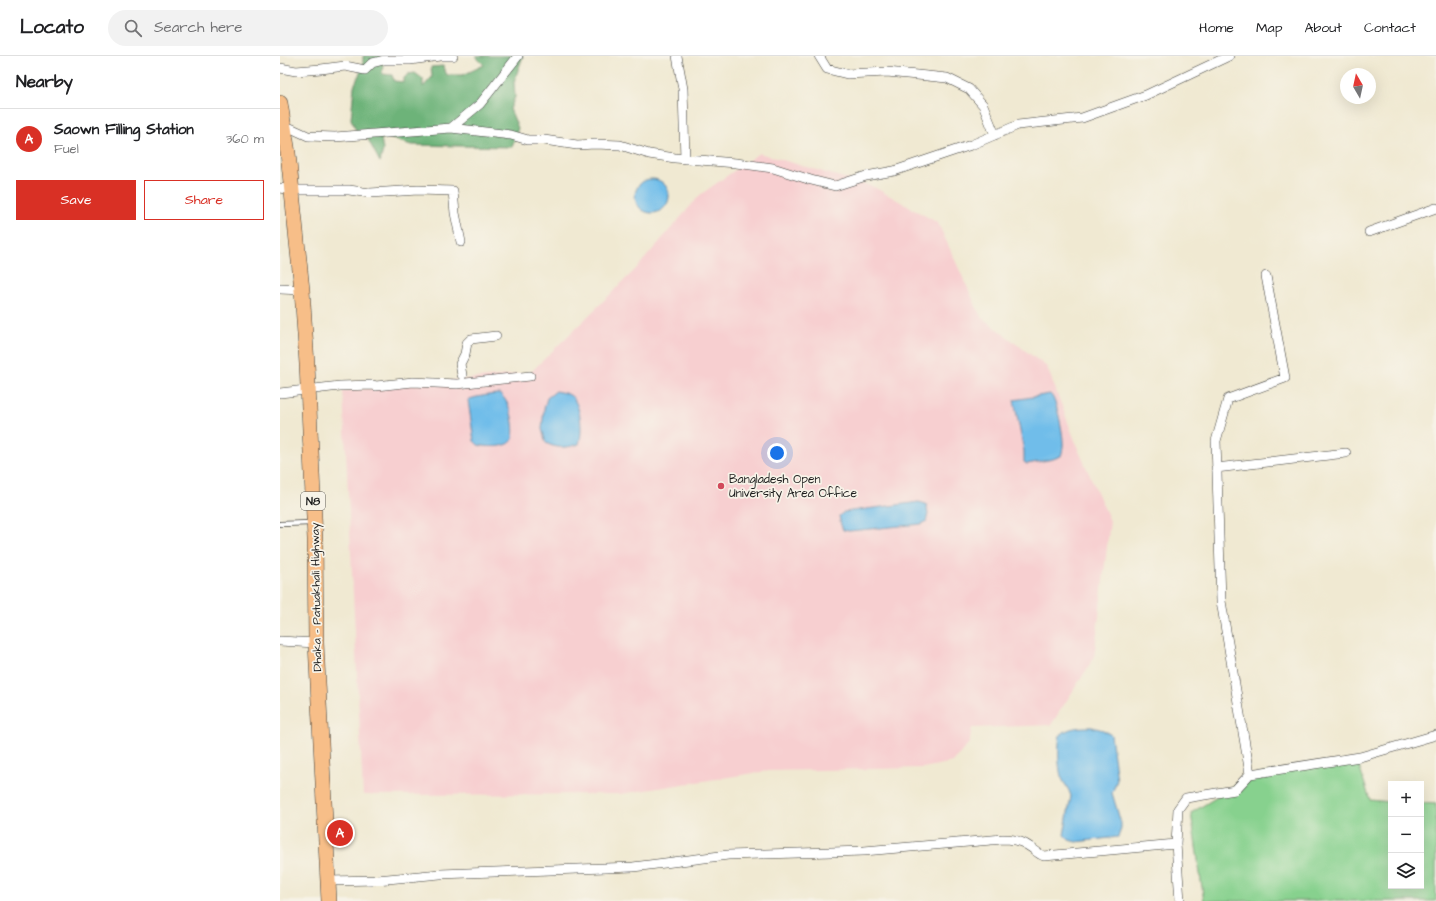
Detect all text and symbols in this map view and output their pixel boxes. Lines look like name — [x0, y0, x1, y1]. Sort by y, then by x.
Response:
search box — [108, 10, 388, 46]
text: Locato — [20, 14, 84, 41]
icon: search — [122, 17, 144, 39]
text: Search here — [154, 17, 242, 38]
text: Home — [1199, 18, 1234, 38]
text: Map — [1256, 18, 1282, 38]
text: About — [1304, 18, 1342, 38]
text: Contact — [1364, 18, 1416, 38]
north arrow — [1340, 68, 1376, 104]
text: Nearby — [16, 70, 73, 94]
text: Saown Filling Station — [54, 119, 194, 140]
text: A — [25, 130, 33, 148]
text: 360 m — [226, 130, 264, 148]
text: Fuel — [54, 140, 79, 158]
button: Save — [16, 180, 136, 220]
button: Share — [144, 180, 264, 220]
your location — [767, 443, 787, 463]
place label: Bangladesh Open University Area Office — [729, 471, 857, 503]
marker: Bangladesh Open University Area Office — [716, 481, 726, 491]
road number: N8 — [301, 492, 325, 510]
street label: Dhaka - Patuakhali Highway — [307, 522, 327, 672]
map controls — [1388, 781, 1424, 889]
button: + — [1388, 781, 1424, 817]
button: − — [1388, 817, 1424, 853]
pin: A — [327, 818, 353, 848]
button: layers — [1388, 853, 1424, 889]

